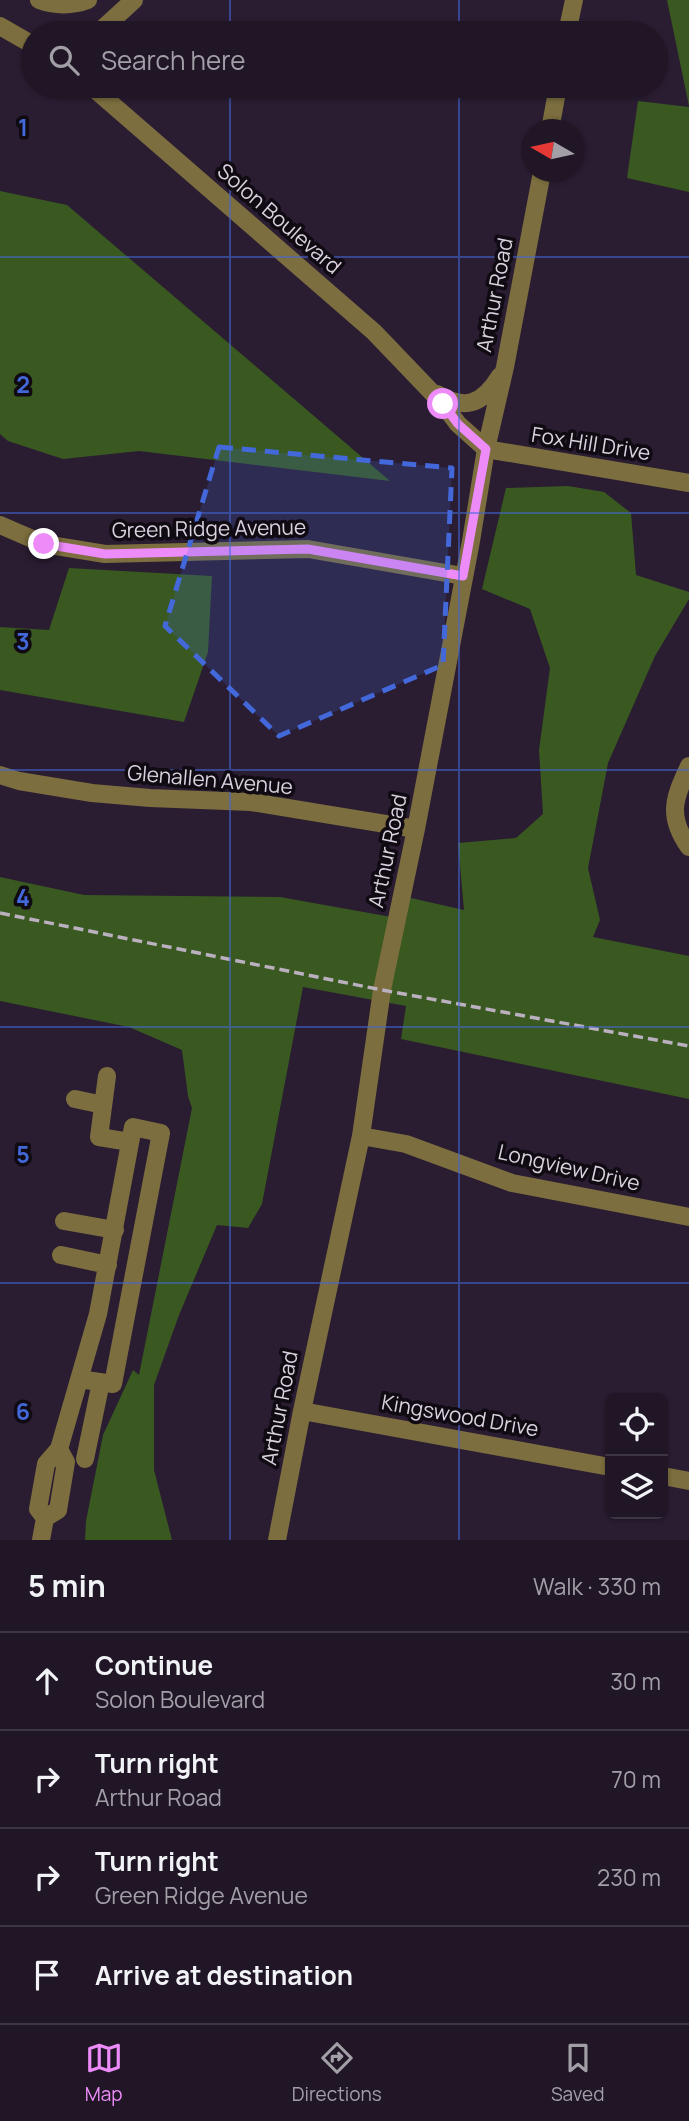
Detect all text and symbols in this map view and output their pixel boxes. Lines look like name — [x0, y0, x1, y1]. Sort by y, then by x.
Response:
search box — [21, 21, 668, 98]
icon: search — [45, 41, 83, 79]
text: Search here — [101, 42, 246, 78]
text: 1 — [18, 111, 28, 143]
north arrow — [521, 119, 584, 182]
street label: Solon Boulevard — [212, 157, 347, 280]
street label: Arthur Road — [469, 235, 519, 354]
text: 2 — [16, 368, 30, 400]
route start — [427, 388, 458, 419]
street label: Fox Hill Drive — [530, 420, 653, 466]
street label: Green Ridge Avenue — [112, 512, 306, 544]
route end — [28, 528, 59, 559]
text: 3 — [16, 625, 30, 657]
street label: Glenallen Avenue — [126, 758, 294, 800]
street label: Arthur Road — [361, 791, 413, 910]
text: 4 — [16, 881, 30, 913]
street label: Longview Drive — [495, 1137, 643, 1197]
text: 5 — [16, 1138, 30, 1170]
street label: Arthur Road — [254, 1348, 304, 1467]
street label: Kingswood Drive — [379, 1387, 541, 1443]
map controls — [605, 1393, 668, 1519]
button: locate — [605, 1393, 668, 1456]
text: 6 — [16, 1395, 30, 1427]
button: layers — [605, 1456, 668, 1519]
text: 5 min — [28, 1565, 106, 1606]
text: Walk · 330 m — [533, 1570, 661, 1602]
text: Continue — [95, 1647, 213, 1683]
icon: ahead — [28, 1662, 66, 1700]
text: 30 m — [610, 1665, 661, 1697]
text: Solon Boulevard — [95, 1683, 265, 1715]
text: Turn right — [95, 1745, 219, 1781]
icon: right — [28, 1760, 66, 1798]
text: 70 m — [611, 1763, 661, 1795]
text: Arthur Road — [95, 1781, 222, 1813]
text: Turn right — [95, 1843, 219, 1879]
icon: right — [28, 1858, 66, 1896]
text: 230 m — [597, 1861, 661, 1893]
text: Green Ridge Avenue — [95, 1879, 308, 1911]
icon: arrive — [28, 1956, 66, 1994]
text: Arrive at destination — [95, 1957, 353, 1993]
tab: Map — [85, 2039, 123, 2107]
tab: Directions — [292, 2039, 382, 2107]
tab: Saved — [551, 2039, 604, 2107]

